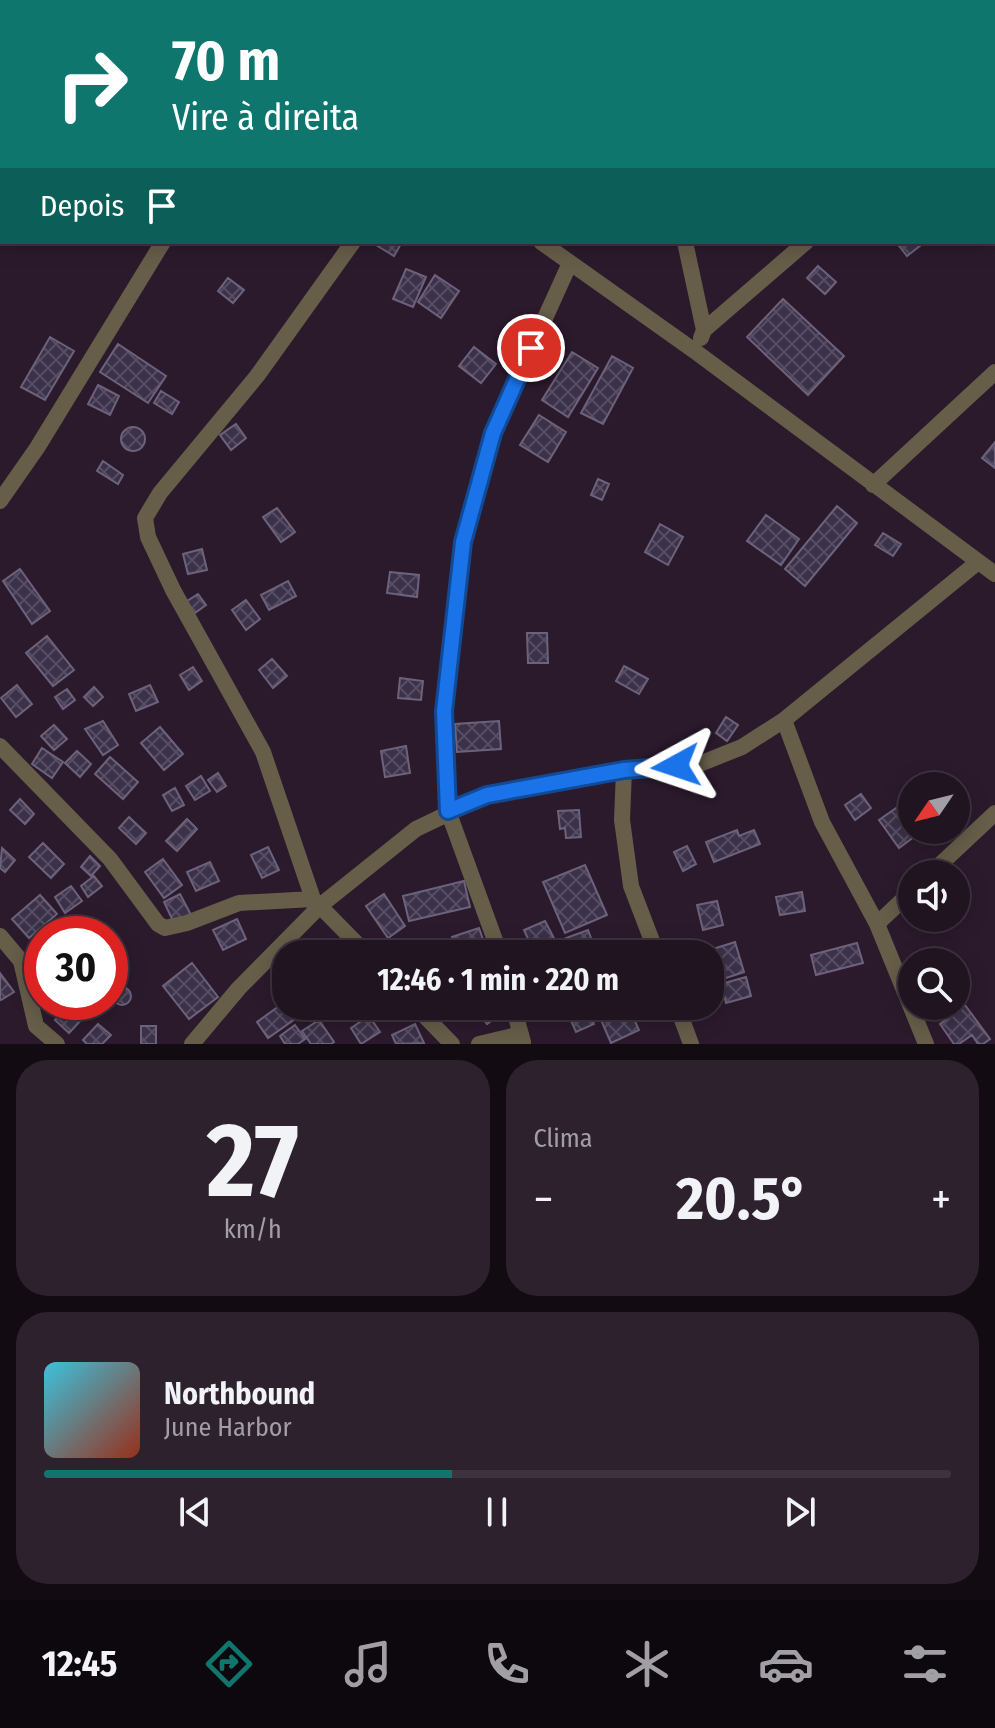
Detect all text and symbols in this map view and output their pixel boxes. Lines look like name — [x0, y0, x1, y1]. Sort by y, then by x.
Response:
text: 70 m — [172, 28, 280, 95]
icon: right — [40, 32, 144, 136]
text: Vire à direita — [172, 96, 359, 140]
icon: arrive — [140, 184, 184, 228]
text: Depois — [40, 188, 124, 224]
pin — [497, 314, 565, 382]
icon: arrive — [509, 326, 553, 370]
position arrow — [634, 724, 718, 808]
north arrow — [898, 772, 970, 844]
map controls — [898, 772, 970, 1020]
button: sound — [898, 860, 970, 932]
speed limit sign: 30 — [24, 916, 128, 1020]
button: search — [898, 948, 970, 1020]
text: 12:46 · 1 min · 220 m — [377, 962, 619, 998]
text: 27 — [207, 1099, 299, 1224]
text: Clima — [534, 1123, 593, 1154]
text: 20.5° — [676, 1163, 808, 1235]
text: − — [534, 1173, 553, 1226]
text: + — [931, 1173, 951, 1226]
text: km/h — [224, 1214, 282, 1245]
text: Northbound — [164, 1376, 315, 1412]
text: June Harbor — [164, 1412, 292, 1443]
icon: previous — [173, 1490, 217, 1534]
icon: pause — [475, 1490, 519, 1534]
icon: next — [778, 1490, 822, 1534]
icon: directions — [201, 1636, 257, 1692]
icon: music — [340, 1636, 396, 1692]
icon: phone — [479, 1636, 535, 1692]
icon: climate — [619, 1636, 675, 1692]
icon: car — [758, 1636, 814, 1692]
icon: filters — [897, 1636, 953, 1692]
text: 12:45 — [42, 1642, 117, 1686]

